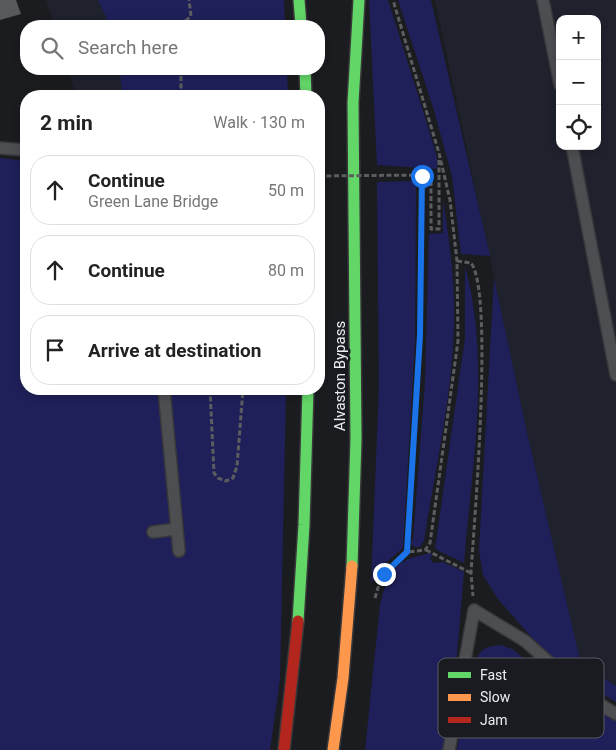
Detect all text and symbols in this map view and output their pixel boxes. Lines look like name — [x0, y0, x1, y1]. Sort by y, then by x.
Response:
map controls — [556, 15, 601, 150]
button: + — [556, 15, 601, 60]
search box — [20, 20, 325, 75]
icon: search — [38, 34, 66, 62]
text: Search here — [78, 36, 178, 59]
button: − — [556, 60, 601, 105]
button: locate — [556, 105, 601, 150]
text: 2 min — [40, 111, 93, 135]
text: Walk · 130 m — [213, 113, 305, 132]
route start — [411, 165, 434, 188]
text: Continue — [88, 169, 165, 192]
icon: ahead — [41, 176, 69, 204]
text: 50 m — [268, 181, 304, 200]
text: Green Lane Bridge — [88, 192, 218, 211]
icon: ahead — [41, 256, 69, 284]
text: Continue — [88, 259, 165, 282]
text: 80 m — [268, 261, 304, 280]
street label: Alvaston Bypass — [331, 321, 349, 431]
icon: arrive — [41, 336, 69, 364]
text: Arrive at destination — [88, 339, 261, 362]
route end — [373, 563, 396, 586]
legend — [438, 658, 604, 738]
text: Fast — [480, 667, 507, 683]
text: Slow — [480, 689, 511, 705]
text: Jam — [480, 712, 508, 728]

